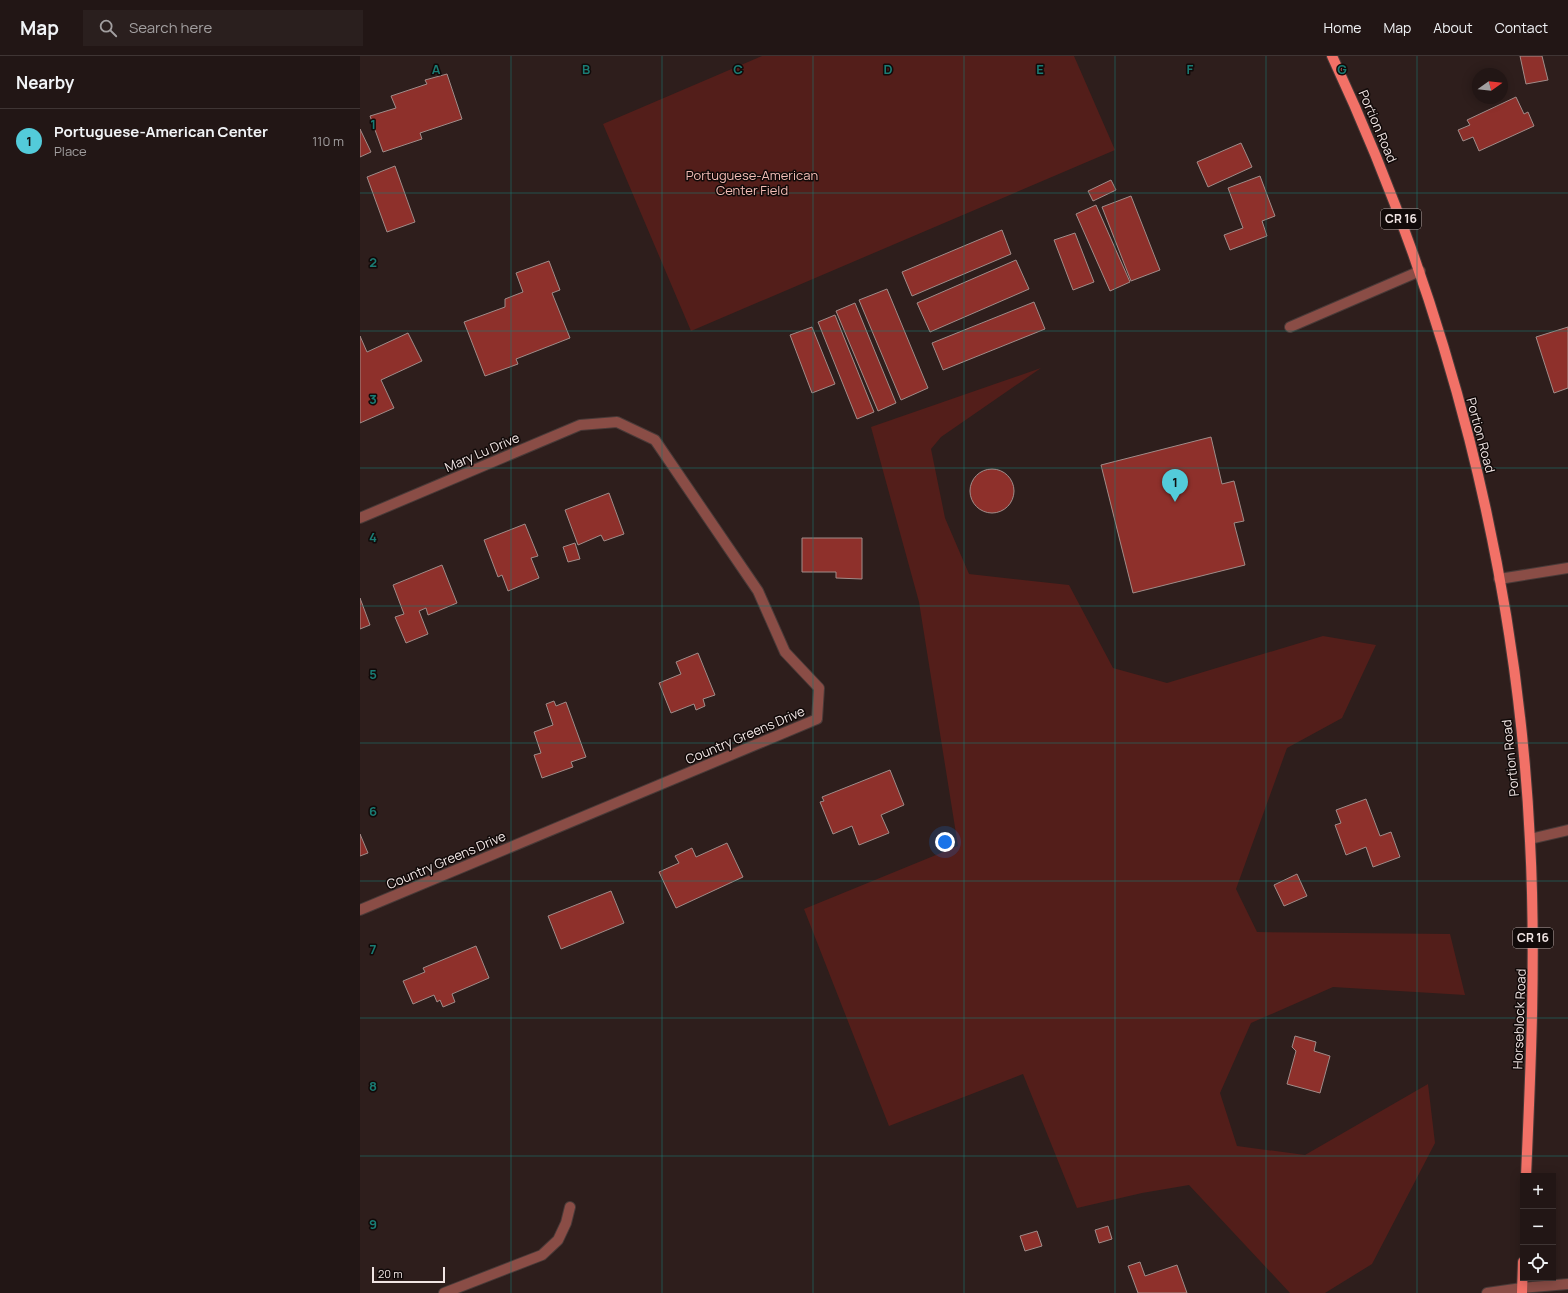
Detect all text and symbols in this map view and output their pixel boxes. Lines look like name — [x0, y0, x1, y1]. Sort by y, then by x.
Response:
search box — [83, 10, 363, 46]
text: Map — [20, 15, 59, 41]
icon: search — [97, 17, 119, 39]
text: Search here — [129, 17, 212, 38]
text: Home — [1324, 18, 1361, 37]
text: Map — [1383, 18, 1411, 37]
text: About — [1433, 18, 1473, 37]
text: Contact — [1495, 18, 1548, 37]
text: A — [432, 60, 441, 78]
text: B — [582, 60, 590, 78]
text: C — [733, 60, 743, 78]
text: D — [883, 60, 893, 78]
text: E — [1036, 60, 1044, 78]
text: F — [1187, 60, 1194, 78]
text: G — [1337, 60, 1347, 78]
north arrow — [1472, 68, 1508, 104]
text: Nearby — [16, 71, 74, 94]
street label: Portion Road — [1355, 87, 1401, 165]
text: 1 — [370, 115, 376, 133]
text: Portuguese-American Center — [54, 121, 268, 142]
text: 1 — [26, 132, 32, 150]
text: 110 m — [312, 132, 344, 150]
text: Place — [54, 142, 87, 160]
park label: Portuguese-American Center Field — [686, 166, 818, 199]
road number: CR 16 — [1381, 209, 1421, 229]
text: 2 — [369, 253, 377, 271]
text: 3 — [369, 390, 377, 408]
street label: Portion Road — [1462, 395, 1500, 475]
street label: Mary Lu Drive — [442, 428, 523, 476]
pin: 1 — [1162, 469, 1188, 502]
text: 4 — [369, 528, 377, 546]
text: 5 — [369, 665, 377, 683]
street label: Country Greens Drive — [683, 702, 808, 768]
street label: Portion Road — [1497, 719, 1523, 797]
text: 6 — [369, 802, 377, 820]
street label: Country Greens Drive — [384, 827, 509, 893]
your location — [935, 832, 955, 852]
road number: CR 16 — [1513, 928, 1553, 948]
text: 7 — [370, 940, 377, 958]
street label: Horseblock Road — [1508, 968, 1530, 1070]
text: 8 — [369, 1077, 377, 1095]
map controls — [1520, 1173, 1556, 1281]
button: + — [1520, 1173, 1556, 1209]
button: − — [1520, 1209, 1556, 1245]
text: 9 — [369, 1215, 377, 1233]
button: locate — [1520, 1245, 1556, 1281]
scale bar — [372, 1265, 445, 1284]
text: 20 m — [378, 1266, 403, 1281]

